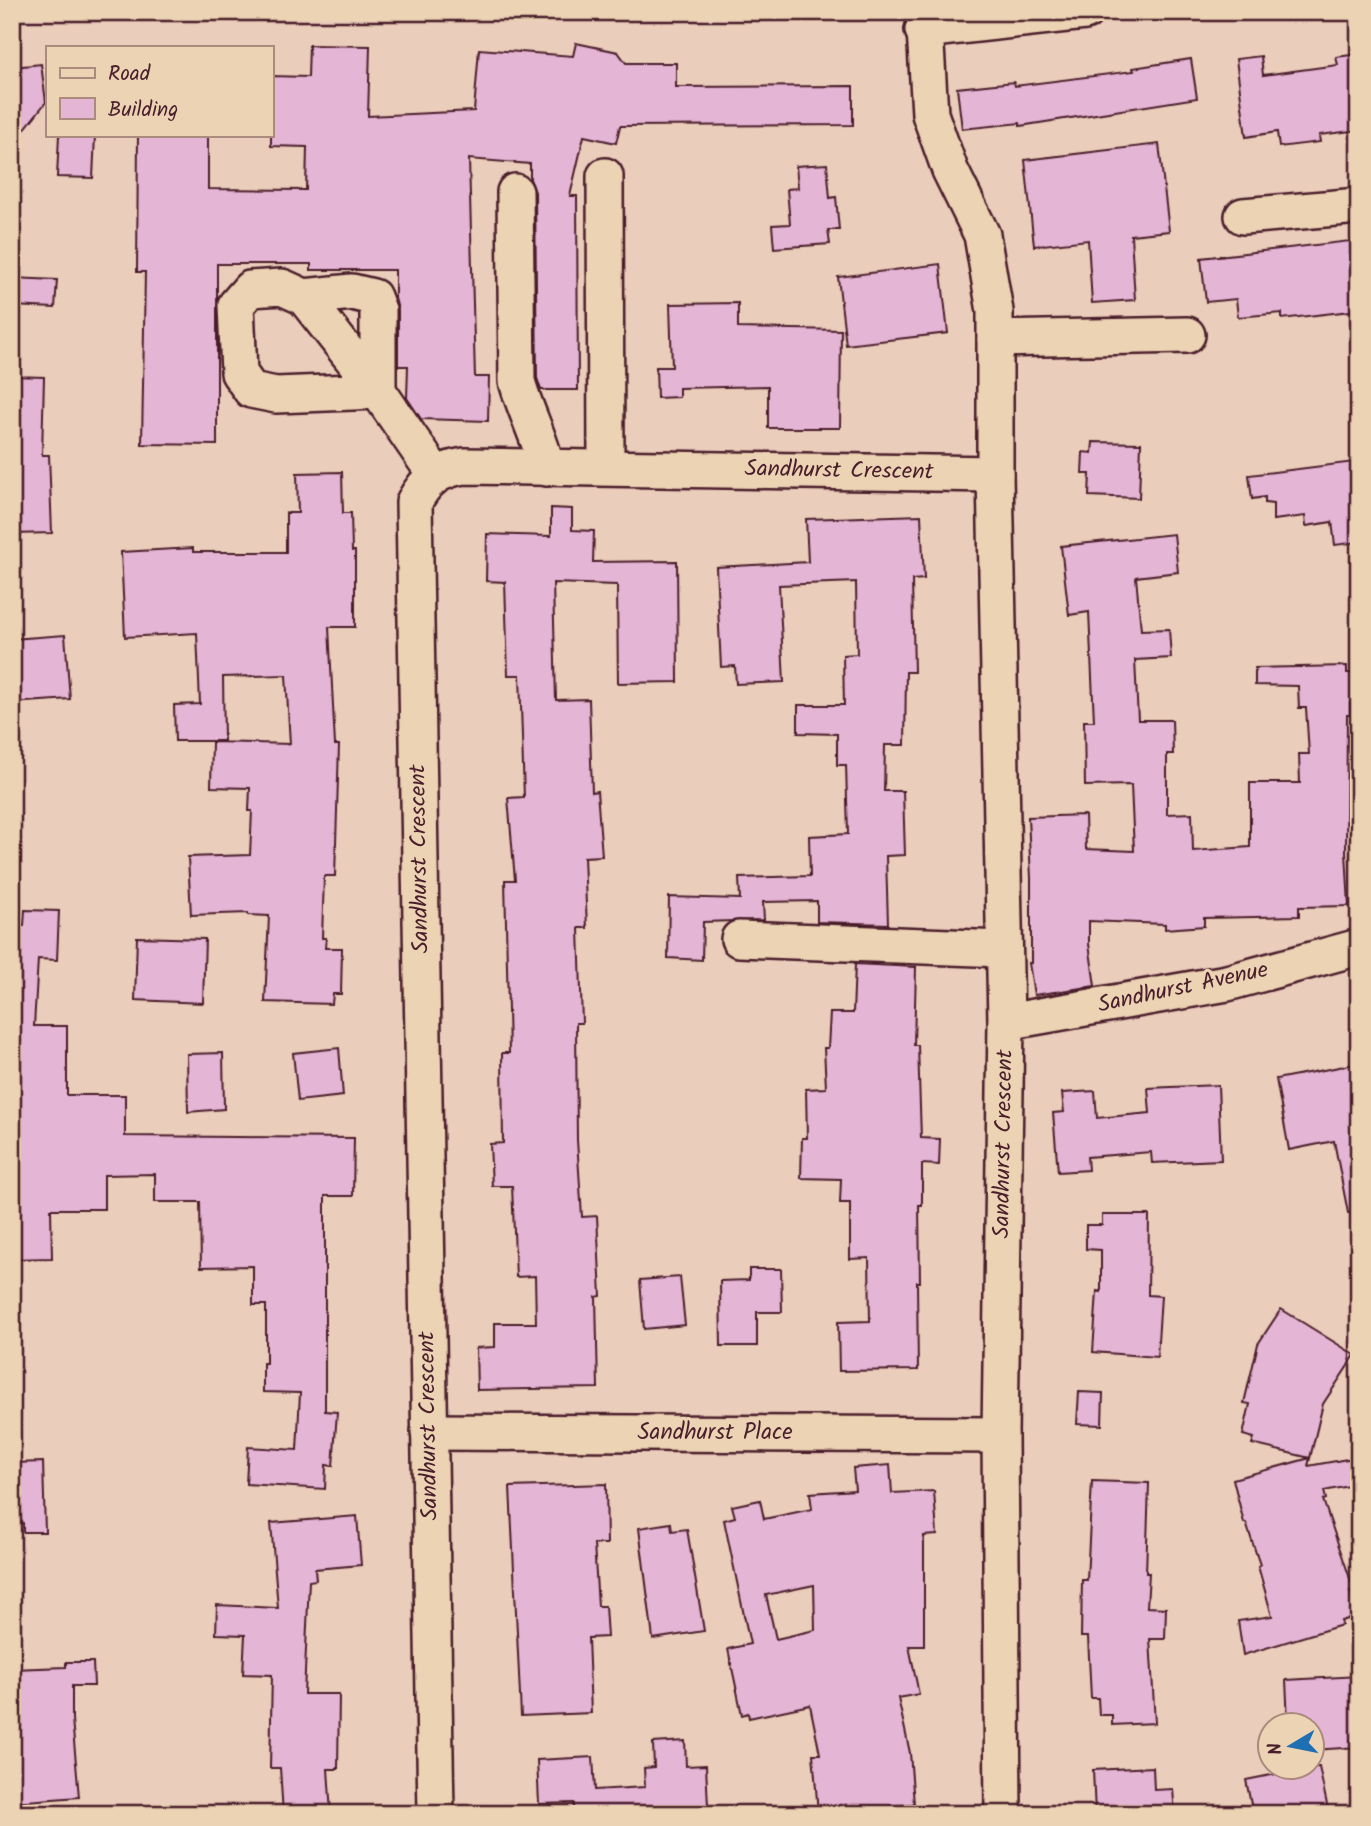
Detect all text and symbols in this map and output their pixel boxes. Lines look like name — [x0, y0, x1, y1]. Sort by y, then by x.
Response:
legend — [46, 46, 273, 136]
text: Road — [108, 58, 151, 91]
text: Building — [108, 94, 178, 127]
street label: Sandhurst Crescent — [744, 451, 935, 491]
street label: Sandhurst Crescent — [400, 763, 440, 954]
street label: Sandhurst Avenue — [1094, 952, 1272, 1024]
street label: Sandhurst Crescent — [984, 1048, 1024, 1239]
street label: Sandhurst Crescent — [409, 1330, 449, 1521]
street label: Sandhurst Place — [637, 1415, 793, 1451]
north arrow — [1256, 1710, 1326, 1780]
text: N — [1260, 1740, 1292, 1757]

